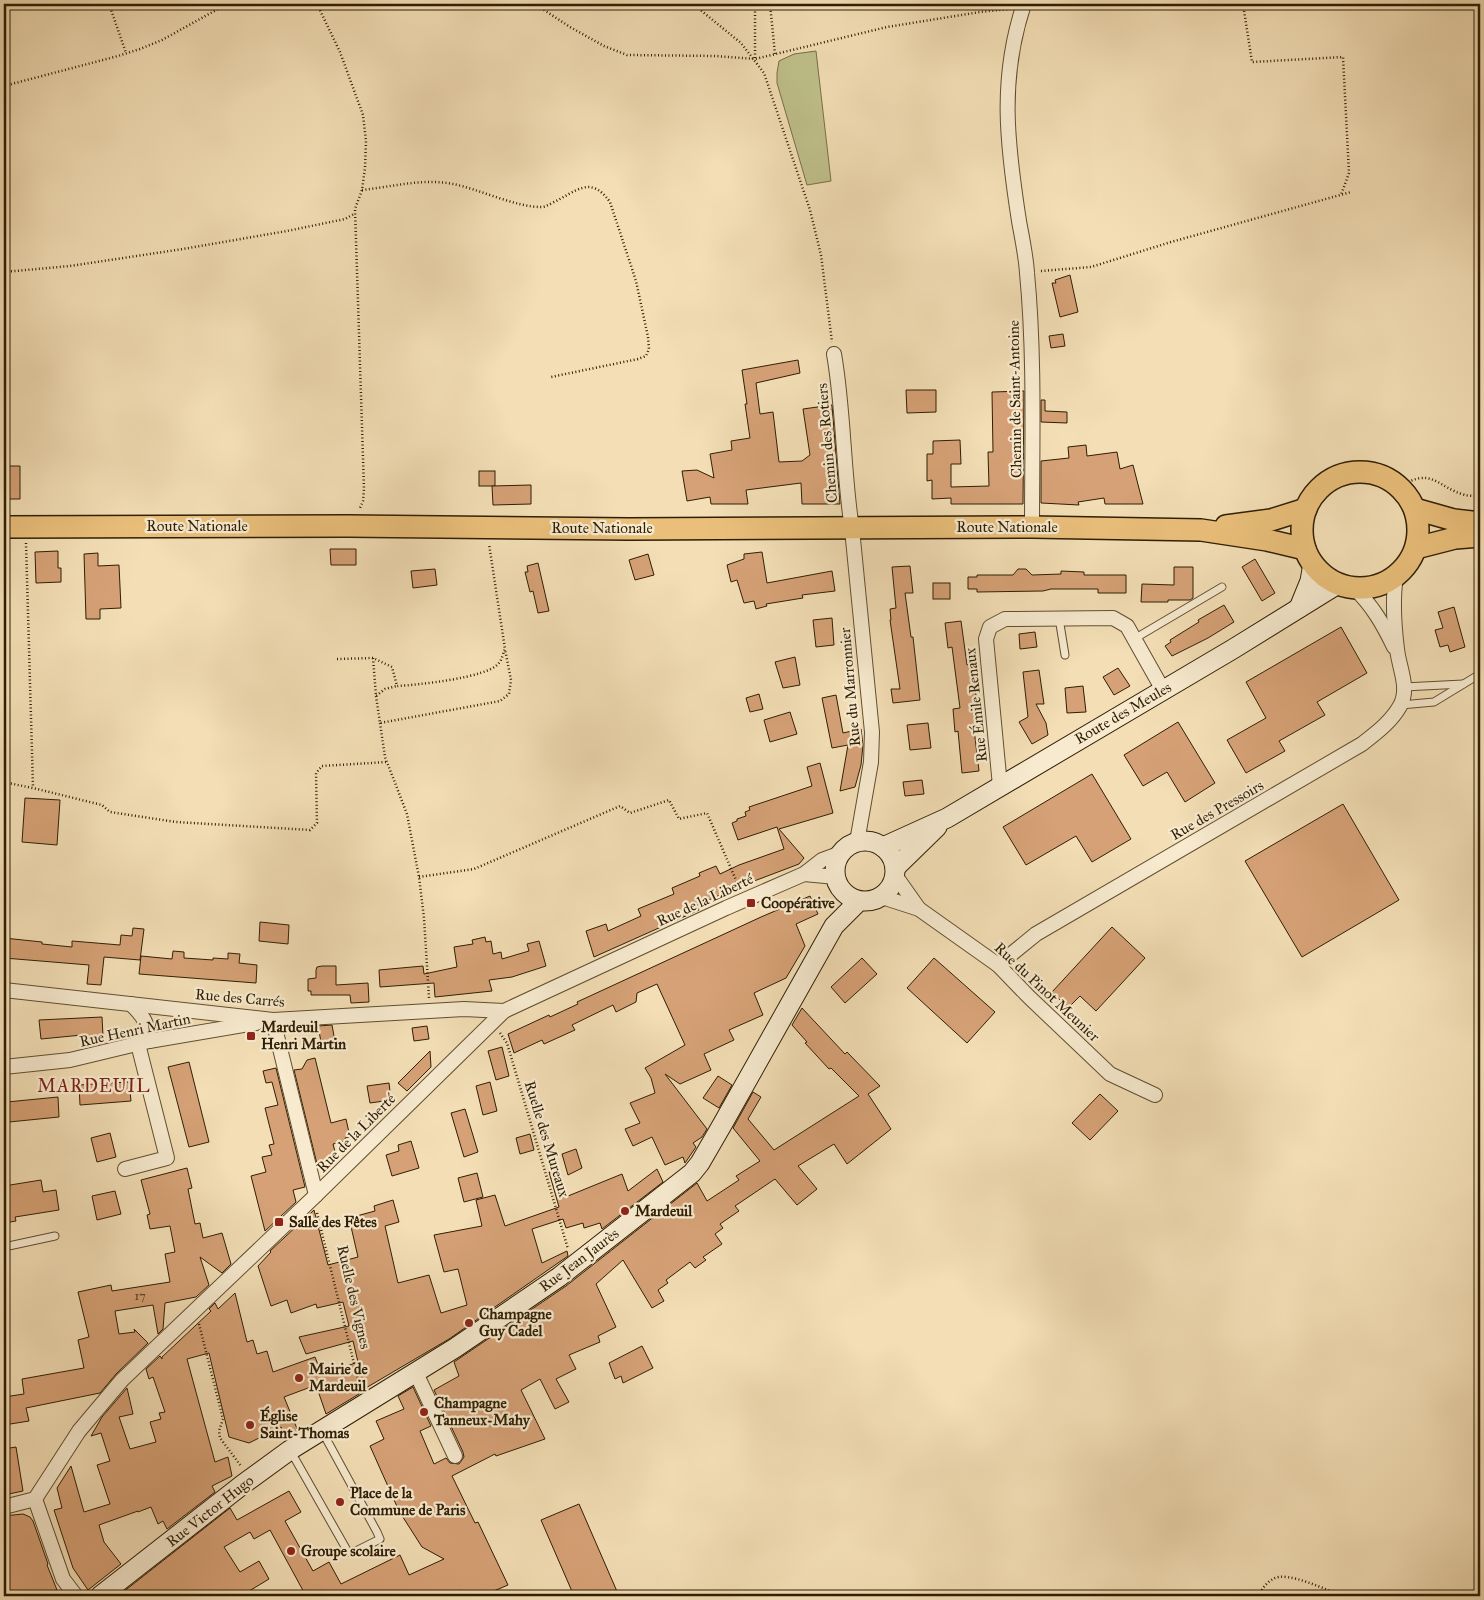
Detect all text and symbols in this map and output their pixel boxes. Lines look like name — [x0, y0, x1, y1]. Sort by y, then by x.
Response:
street label: Chemin de Saint-Antoine — [1005, 320, 1025, 478]
street label: Chemin des Rotiers — [813, 382, 841, 504]
street label: Route Nationale — [146, 517, 248, 535]
street label: Route Nationale — [956, 518, 1058, 536]
street label: Route Nationale — [551, 519, 653, 537]
street label: Rue du Marronnier — [836, 626, 864, 747]
street label: Rue Émile Renaux — [960, 647, 991, 763]
street label: Route des Meules — [1071, 678, 1175, 748]
street label: Rue des Pressoirs — [1167, 776, 1267, 844]
street label: Rue de la Liberté — [654, 869, 757, 930]
place label: Coopérative — [761, 894, 836, 913]
marker: Coopérative — [745, 897, 757, 909]
street label: Rue du Pinot Meunier — [991, 939, 1104, 1046]
street label: Rue des Carrés — [194, 985, 286, 1011]
street label: Rue Henri Martin — [78, 1009, 192, 1051]
place label: Mardeuil Henri Martin — [261, 1018, 347, 1053]
marker: Mardeuil Henri Martin — [245, 1030, 257, 1042]
district label: MARDEUIL — [37, 1075, 151, 1097]
street label: Ruelle des Mureaux — [521, 1079, 573, 1200]
street label: Rue de la Liberté — [313, 1089, 400, 1176]
place label: Mardeuil — [635, 1202, 693, 1220]
marker: Mardeuil — [619, 1205, 631, 1217]
place label: Salle des Fêtes — [289, 1213, 377, 1231]
marker: Salle des Fêtes — [273, 1216, 285, 1228]
street label: Rue Jean Jaurès — [536, 1224, 623, 1297]
street label: Ruelle des Vignes — [333, 1243, 375, 1351]
house number: 17 — [134, 1289, 146, 1303]
place label: Champagne Guy Cadel — [479, 1305, 552, 1341]
marker: Champagne Guy Cadel — [463, 1317, 475, 1329]
place label: Mairie de Mardeuil — [309, 1360, 369, 1395]
marker: Mairie de Mardeuil — [293, 1372, 305, 1384]
place label: Champagne Tanneux-Mahy — [433, 1394, 531, 1430]
place label: Église Saint-Thomas — [260, 1406, 350, 1442]
marker: Champagne Tanneux-Mahy — [418, 1406, 430, 1418]
marker: Église Saint-Thomas — [244, 1419, 256, 1431]
street label: Rue Victor Hugo — [163, 1471, 258, 1551]
place label: Place de la Commune de Paris — [350, 1484, 466, 1519]
marker: Place de la Commune de Paris — [334, 1496, 346, 1508]
place label: Groupe scolaire — [301, 1542, 397, 1561]
marker: Groupe scolaire — [285, 1545, 297, 1557]

